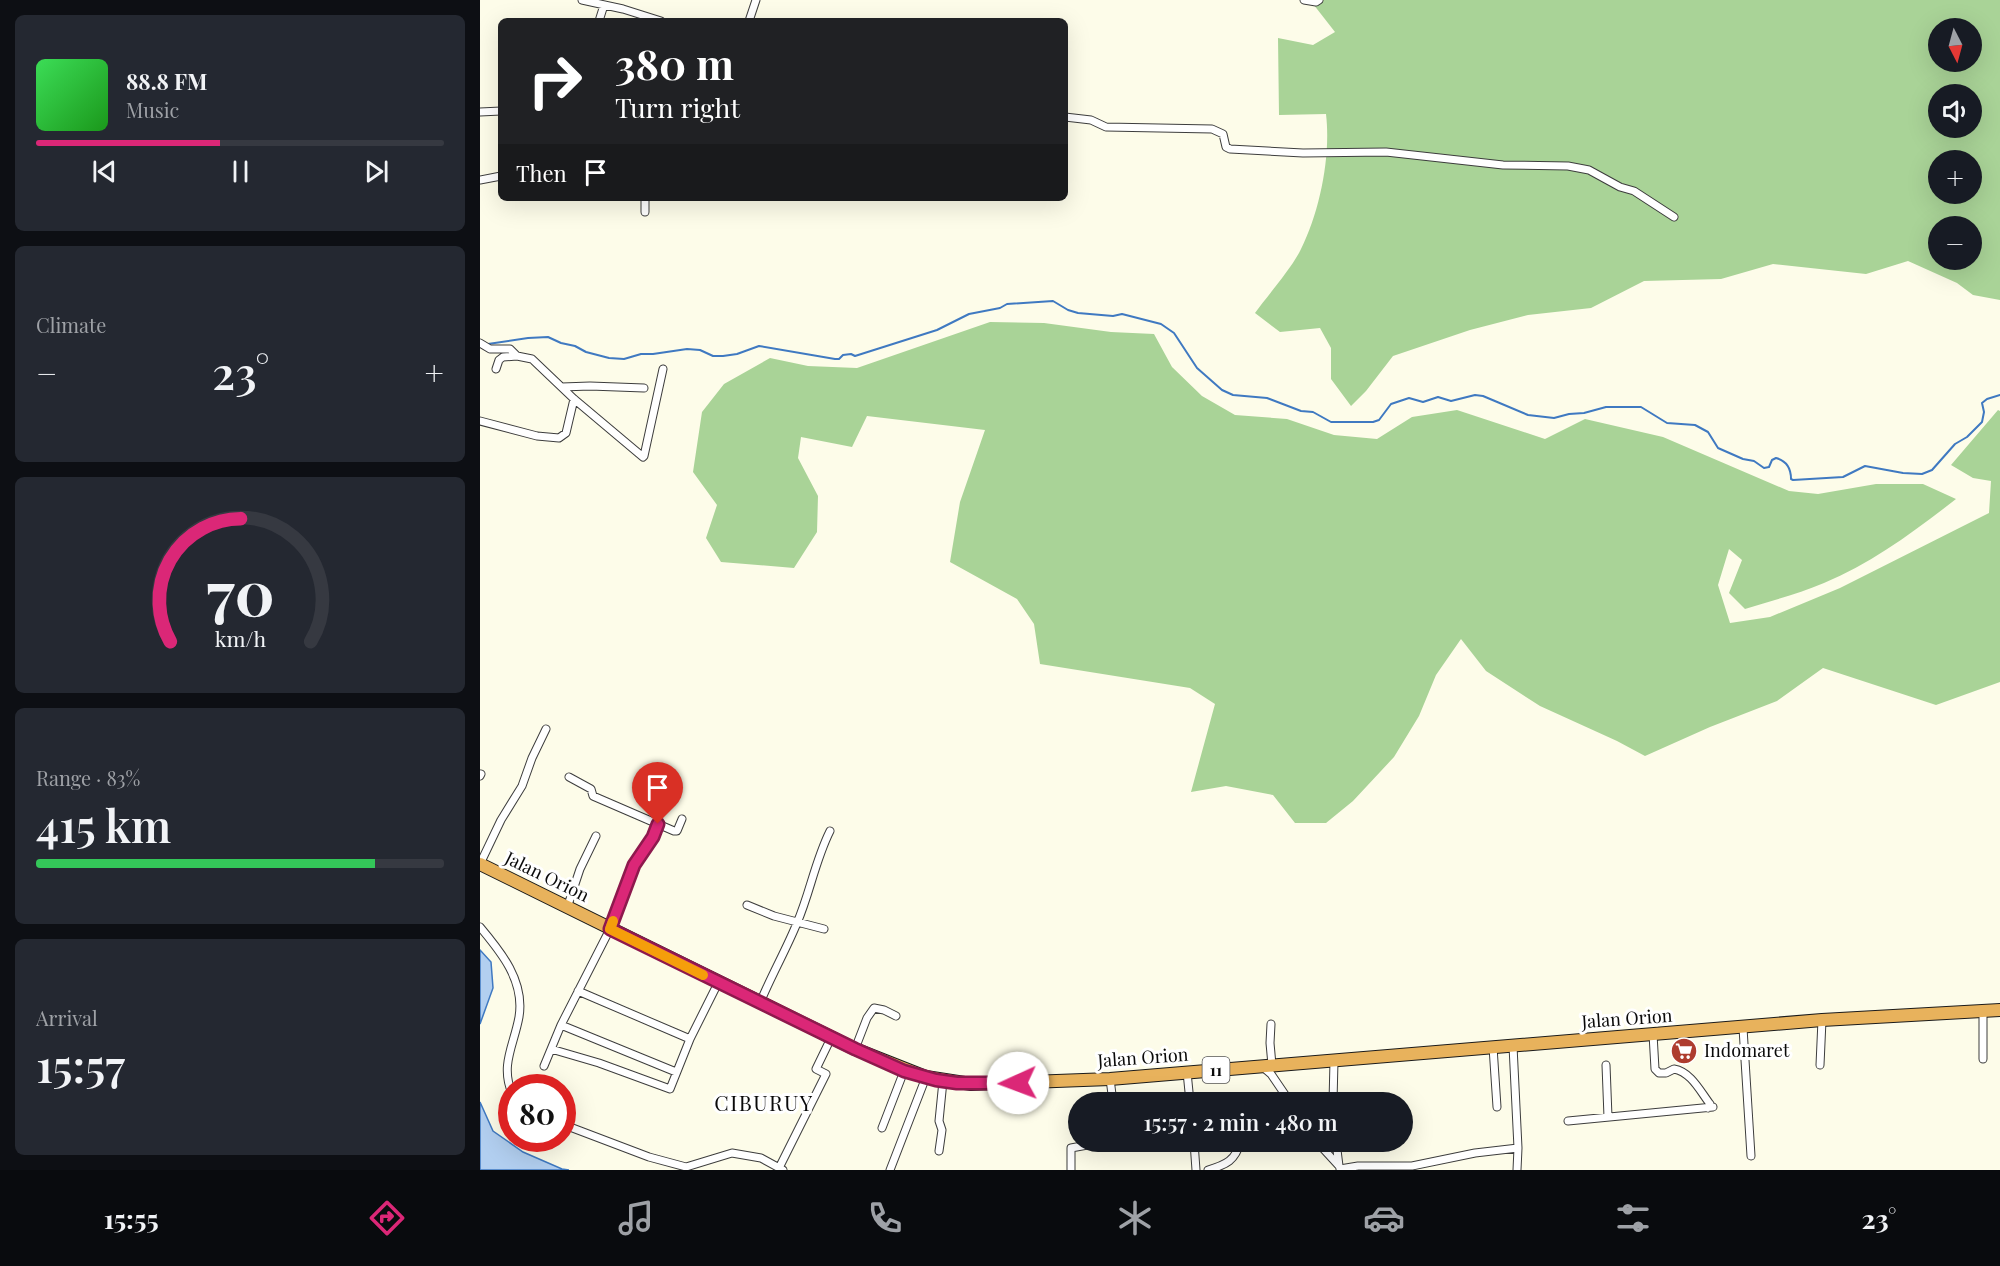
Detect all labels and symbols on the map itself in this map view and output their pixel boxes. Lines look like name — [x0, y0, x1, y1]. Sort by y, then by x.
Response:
north arrow — [1928, 18, 1982, 72]
pin — [632, 762, 683, 824]
street label: Jalan Orion — [500, 845, 594, 907]
street label: Jalan Orion — [1580, 1003, 1673, 1033]
supermarket icon: Indomaret — [1669, 1036, 1699, 1066]
place label: Indomaret — [1704, 1038, 1790, 1062]
street label: Jalan Orion — [1096, 1042, 1189, 1072]
position arrow — [986, 1051, 1050, 1115]
road number: 11 — [1202, 1057, 1230, 1083]
speed limit sign: 80 — [498, 1074, 576, 1152]
district label: CIBURUY — [714, 1088, 814, 1116]

